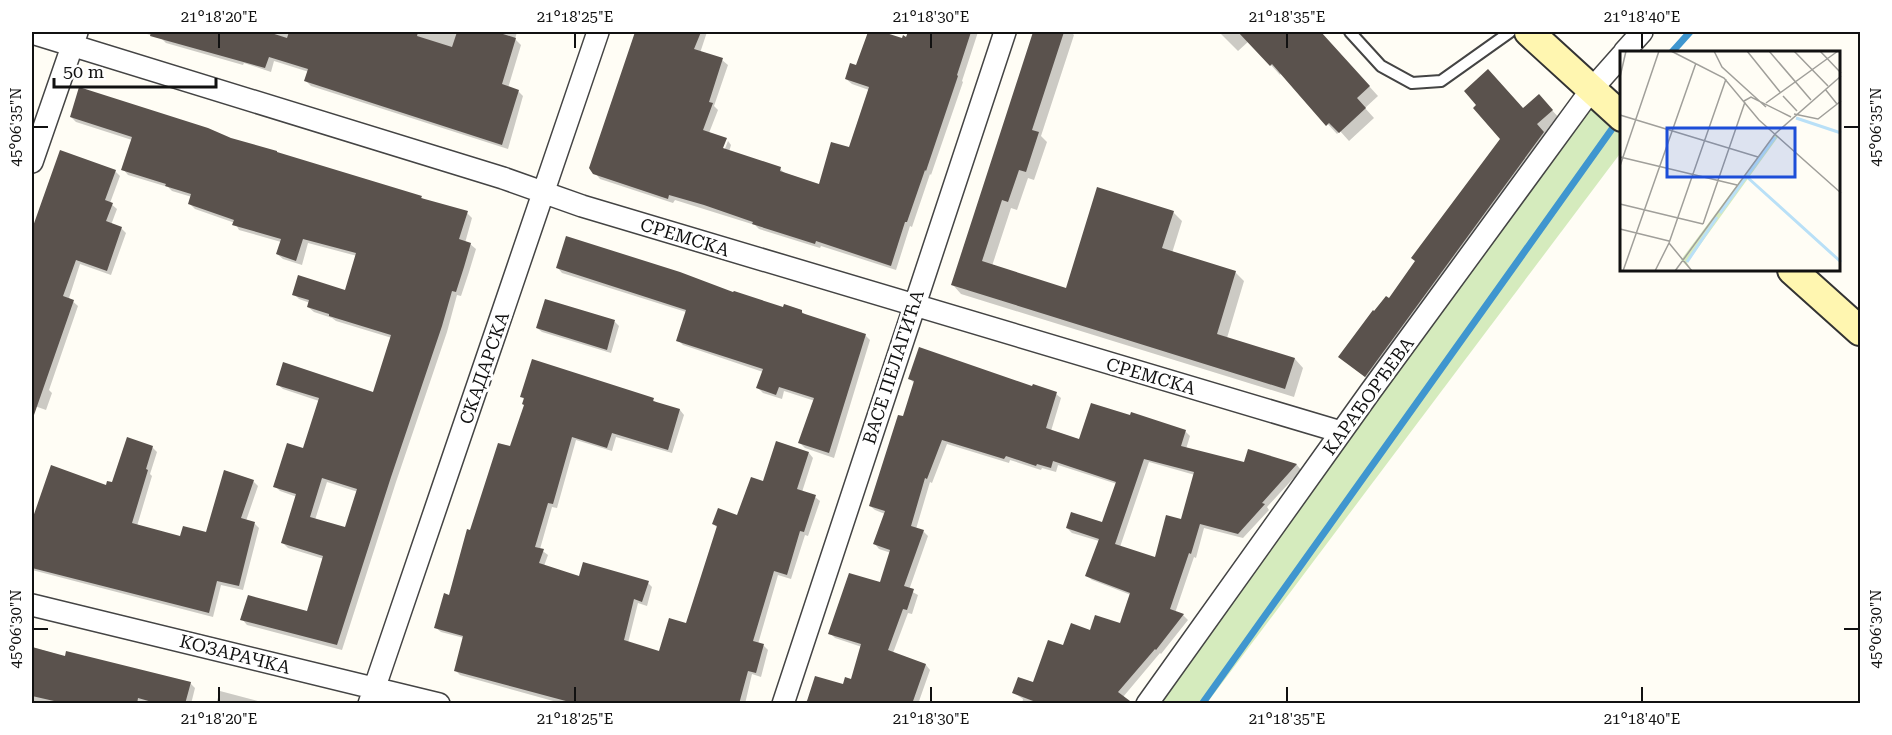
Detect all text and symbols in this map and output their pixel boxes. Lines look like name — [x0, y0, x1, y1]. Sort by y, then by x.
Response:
text: 21°18'20"E — [181, 8, 257, 26]
text: 21°18'25"E — [537, 8, 613, 26]
text: 21°18'30"E — [893, 8, 969, 26]
text: 21°18'35"E — [1249, 8, 1325, 26]
text: 21°18'40"E — [1604, 8, 1680, 26]
scale bar — [54, 51, 216, 89]
inset map — [1620, 51, 1841, 272]
text: 50 m — [63, 61, 104, 82]
text: 45°06'35"N — [7, 87, 25, 167]
text: 45°06'35"N — [1867, 87, 1885, 167]
street label: СРЕМСКА — [638, 214, 732, 261]
street label: ВАСЕ ПЕЛАГИЋА — [858, 287, 928, 447]
street label: СКАДАРСКА — [455, 309, 513, 427]
street label: КАРАЂОРЂЕВА — [1318, 333, 1418, 459]
street label: СРЕМСКА — [1104, 353, 1199, 399]
text: 45°06'30"N — [7, 589, 25, 669]
text: 45°06'30"N — [1867, 589, 1885, 669]
street label: КОЗАРАЧКА — [178, 630, 293, 678]
text: 21°18'20"E — [181, 710, 257, 728]
text: 21°18'25"E — [537, 710, 613, 728]
text: 21°18'30"E — [893, 710, 969, 728]
text: 21°18'35"E — [1249, 710, 1325, 728]
text: 21°18'40"E — [1604, 710, 1680, 728]

